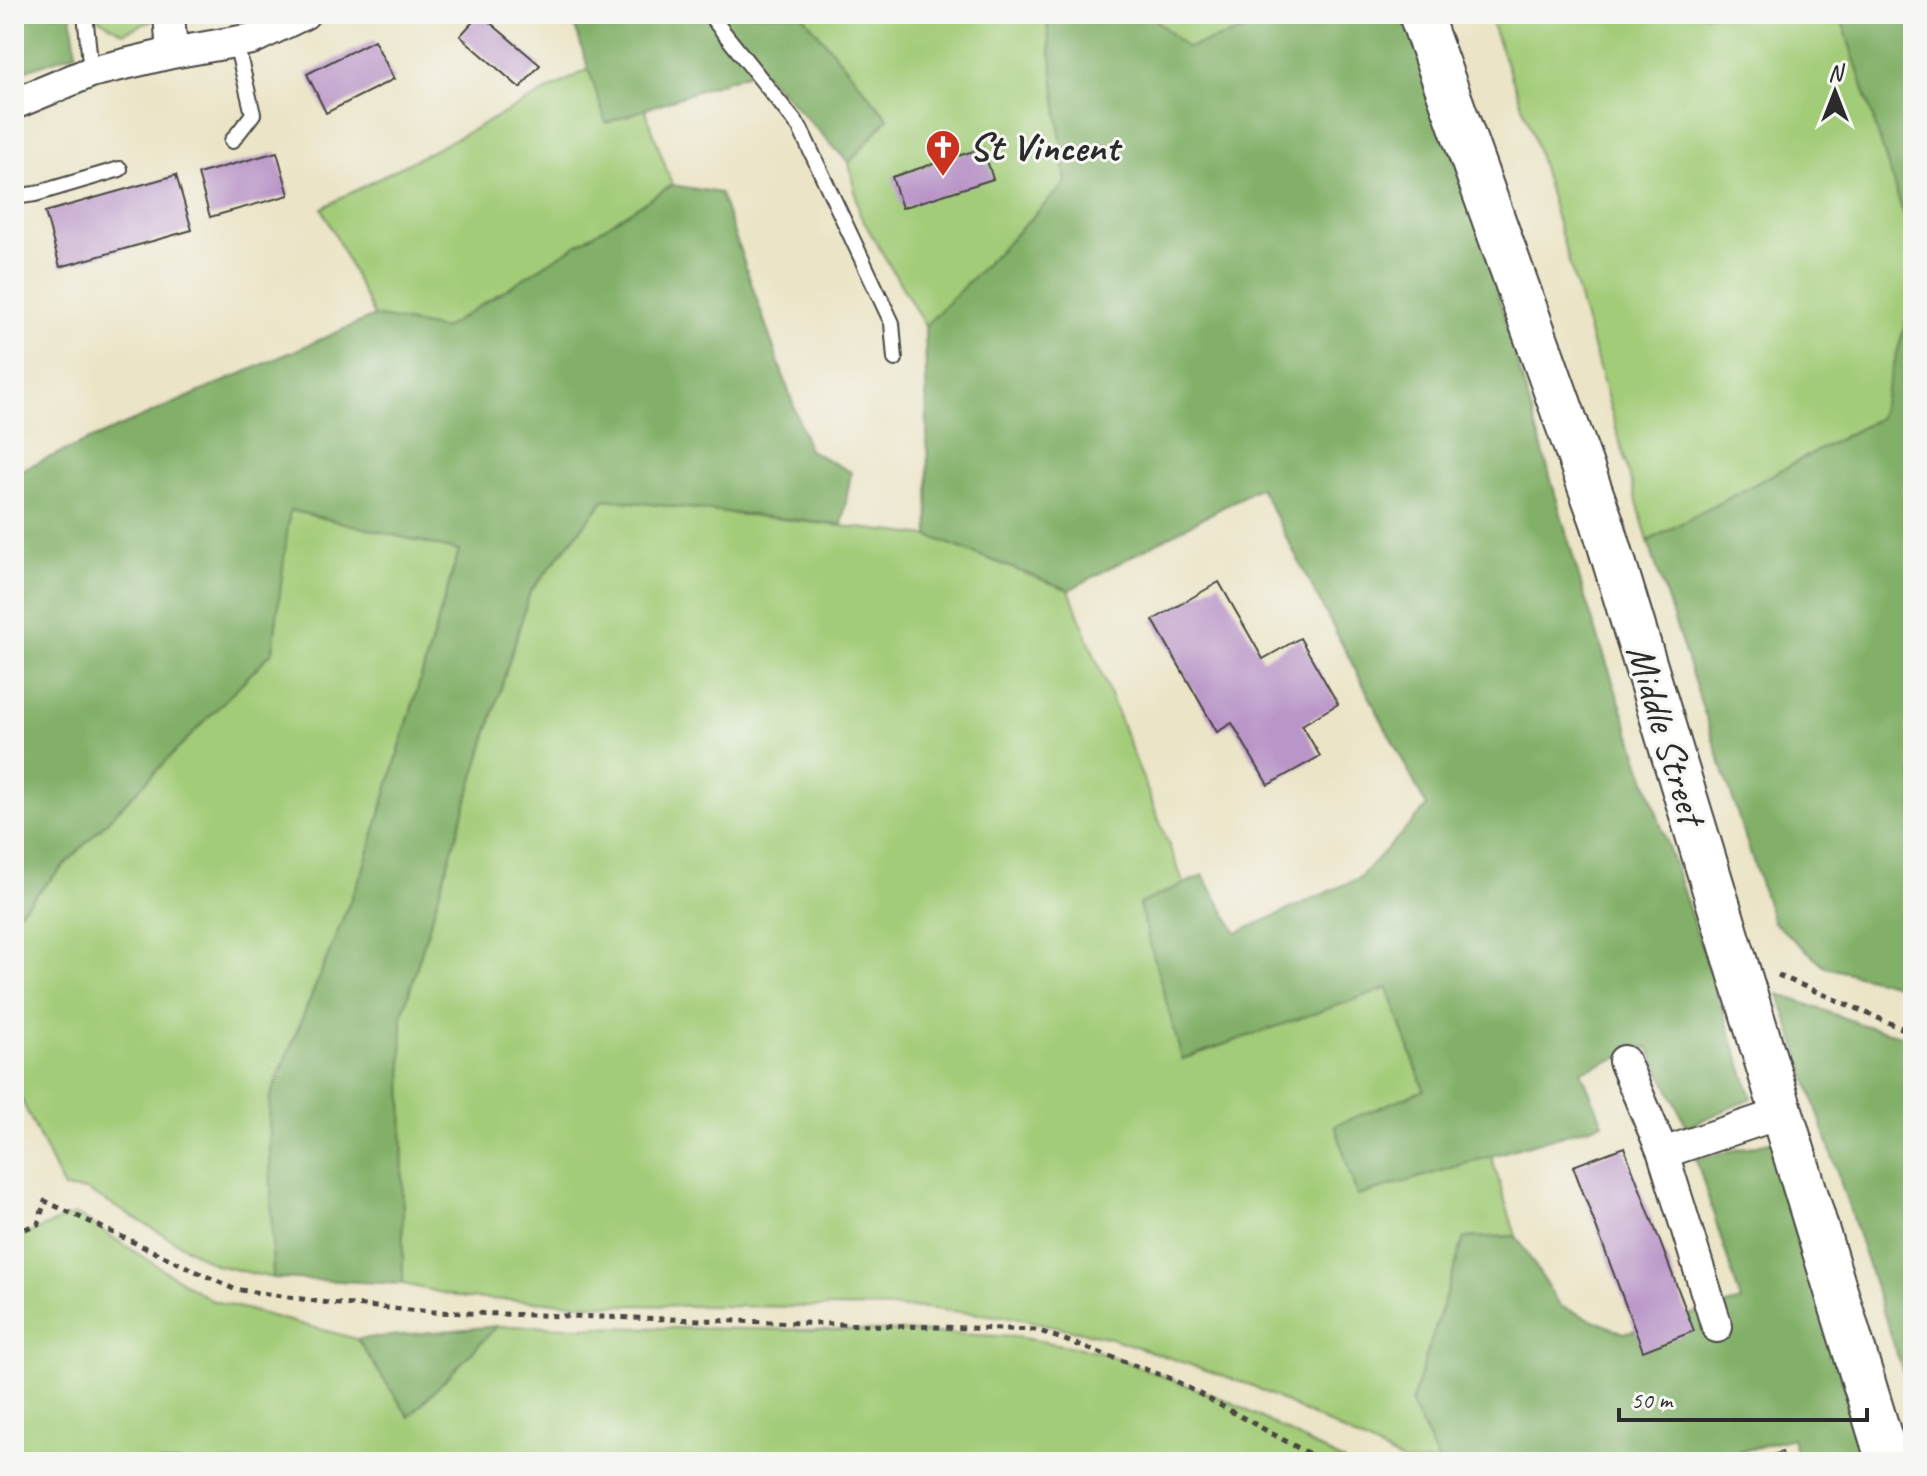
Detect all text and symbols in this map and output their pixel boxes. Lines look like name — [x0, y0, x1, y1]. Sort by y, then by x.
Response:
north arrow — [1795, 52, 1875, 132]
text: N — [1828, 59, 1845, 87]
place label: St Vincent — [969, 122, 1123, 172]
church icon: St Vincent — [924, 128, 962, 178]
street label: Middle Street — [1615, 638, 1719, 835]
scale bar — [1619, 1372, 1867, 1422]
text: 50 m — [1631, 1385, 1674, 1415]

